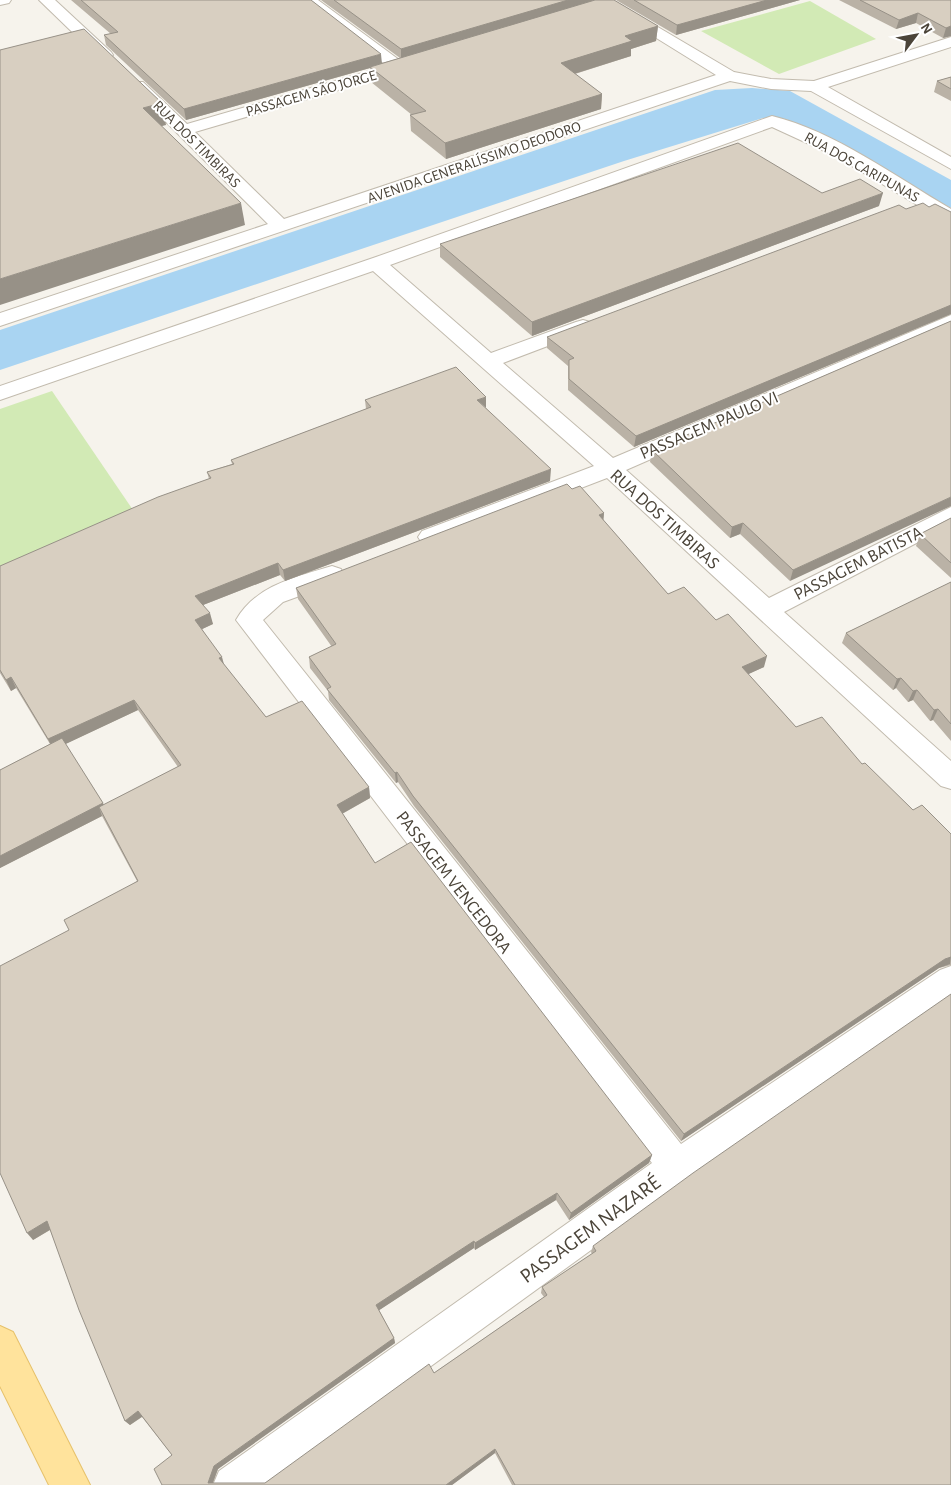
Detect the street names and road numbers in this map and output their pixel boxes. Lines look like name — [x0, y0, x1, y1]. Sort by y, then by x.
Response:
street label: PASSAGEM SÃO JORGE — [244, 67, 378, 119]
street label: RUA DOS TIMBIRAS — [150, 98, 243, 191]
street label: AVENIDA GENERALÍSSIMO DEODORO — [365, 117, 583, 206]
street label: RUA DOS CARIPUNAS — [802, 130, 922, 205]
street label: PASSAGEM PAULO VI — [637, 389, 781, 463]
street label: RUA DOS TIMBIRAS — [606, 466, 722, 573]
street label: PASSAGEM BATISTA — [791, 523, 926, 604]
street label: PASSAGEM VENCEDORA — [392, 808, 515, 958]
street label: PASSAGEM NAZARÉ — [515, 1170, 664, 1287]

